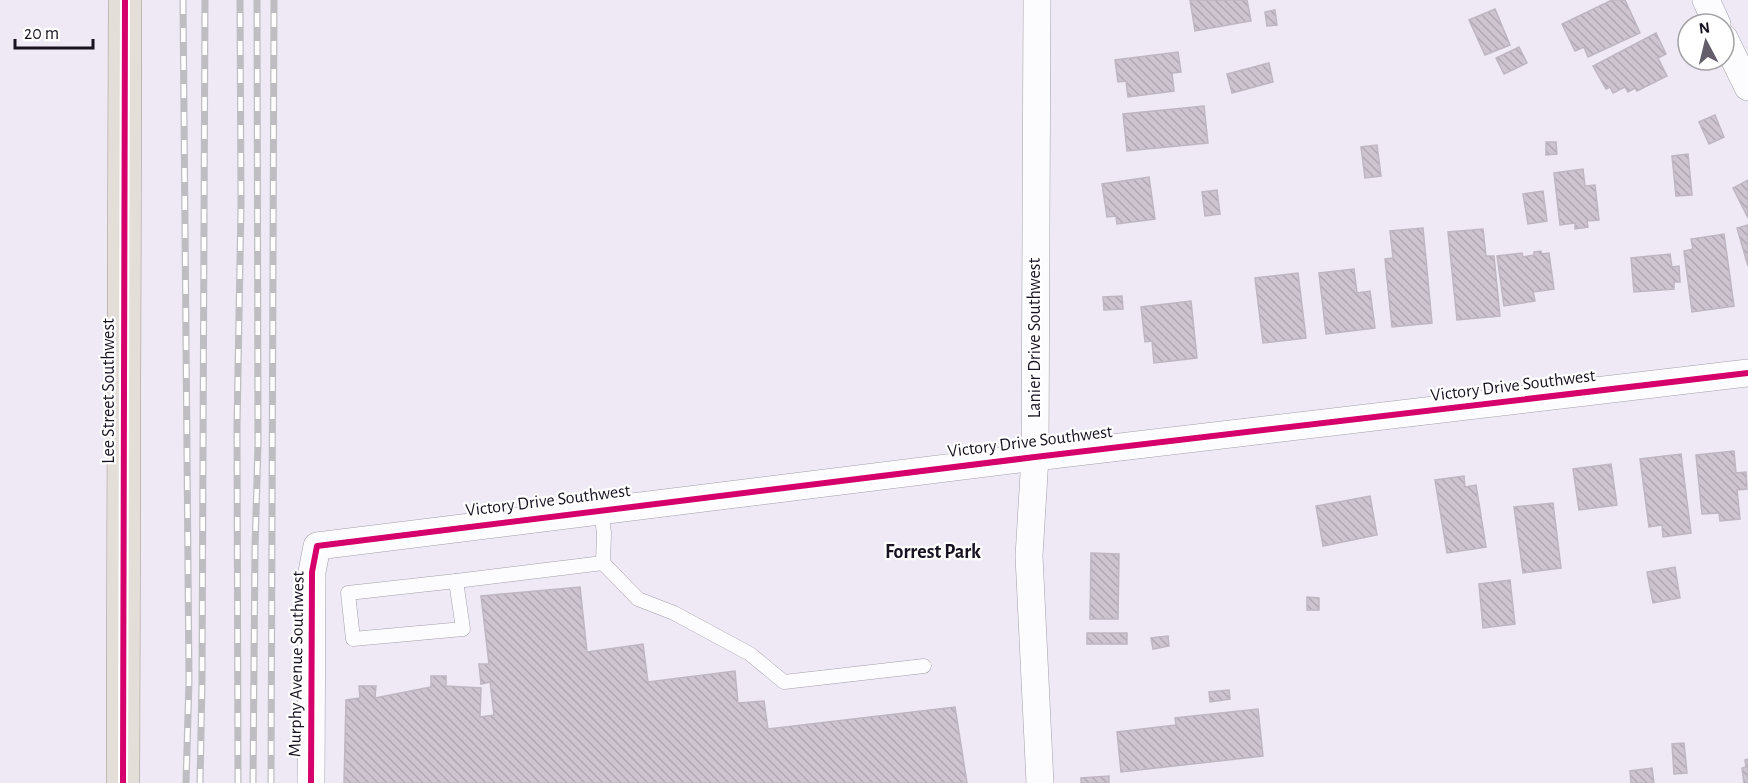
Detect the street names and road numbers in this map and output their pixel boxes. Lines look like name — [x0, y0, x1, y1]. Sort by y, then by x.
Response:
street label: Lanier Drive Southwest — [1026, 258, 1044, 418]
street label: Lee Street Southwest — [100, 318, 118, 464]
street label: Victory Drive Southwest — [1429, 367, 1597, 405]
street label: Victory Drive Southwest — [946, 423, 1114, 461]
street label: Victory Drive Southwest — [464, 482, 632, 520]
street label: Murphy Avenue Southwest — [286, 570, 308, 757]

